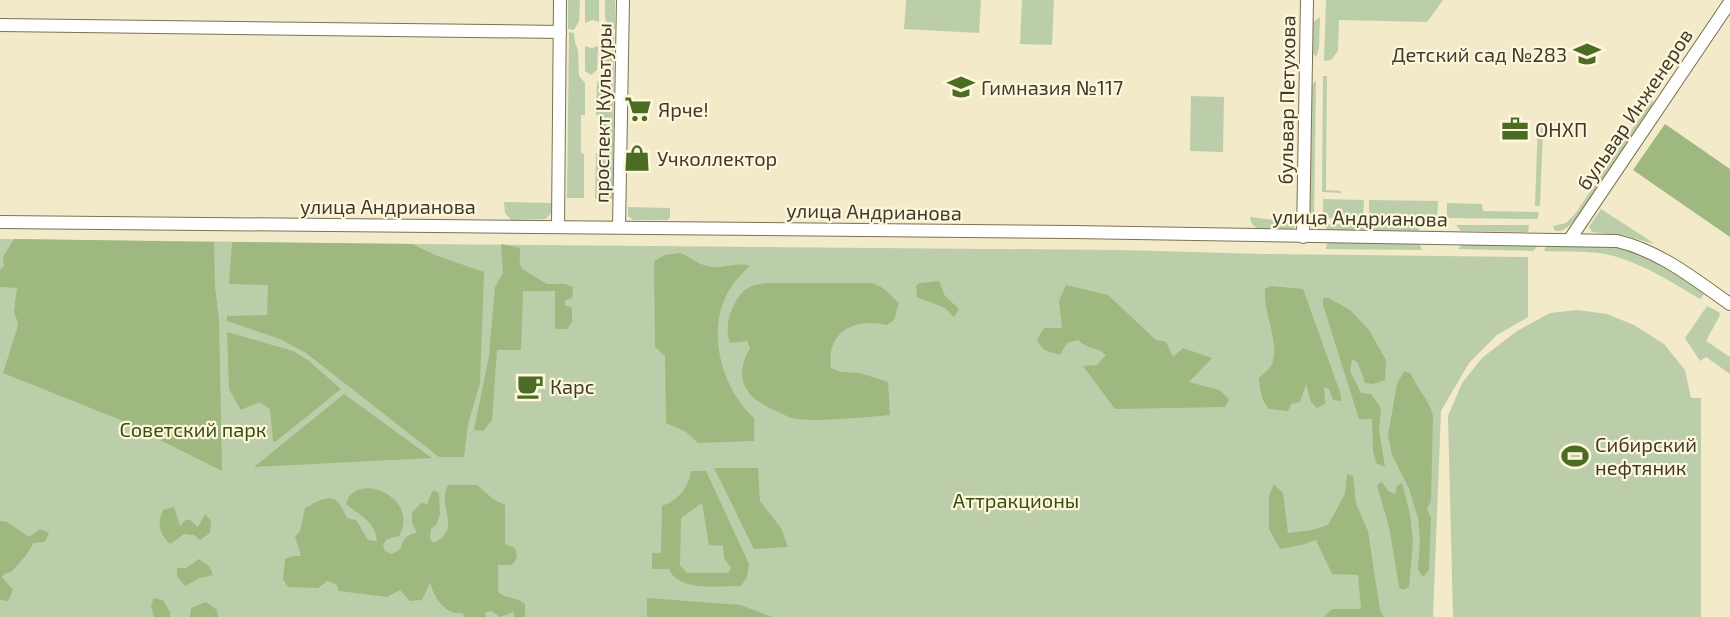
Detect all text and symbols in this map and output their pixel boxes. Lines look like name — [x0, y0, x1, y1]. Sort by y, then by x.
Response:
street label: бульвар Петухова — [1273, 15, 1300, 185]
street label: проспект Культуры — [588, 23, 617, 203]
street label: бульвар Инженеров — [1571, 24, 1698, 195]
school or university icon: Детский сад №283 — [1572, 39, 1602, 69]
place label: Детский сад №283 — [1392, 42, 1567, 66]
school or university icon: Гимназия №117 — [946, 72, 976, 102]
place label: Гимназия №117 — [981, 75, 1123, 99]
supermarket icon: Ярче! — [623, 94, 653, 124]
place label: Ярче! — [658, 97, 709, 121]
office icon: ОНХП — [1500, 114, 1530, 144]
place label: ОНХП — [1535, 117, 1587, 141]
shop icon: Учколлектор — [622, 143, 652, 173]
place label: Учколлектор — [657, 146, 777, 170]
street label: улица Андрианова — [300, 194, 476, 219]
street label: улица Андрианова — [786, 197, 962, 226]
street label: улица Андрианова — [1272, 203, 1448, 232]
cafe icon: Карс — [515, 371, 545, 401]
place label: Карс — [550, 374, 595, 398]
park label: Советский парк — [119, 417, 267, 441]
place label: Сибирский нефтяник — [1595, 432, 1697, 479]
sports icon: Сибирский нефтяник — [1560, 441, 1590, 471]
park label: Аттракционы — [953, 488, 1079, 512]

